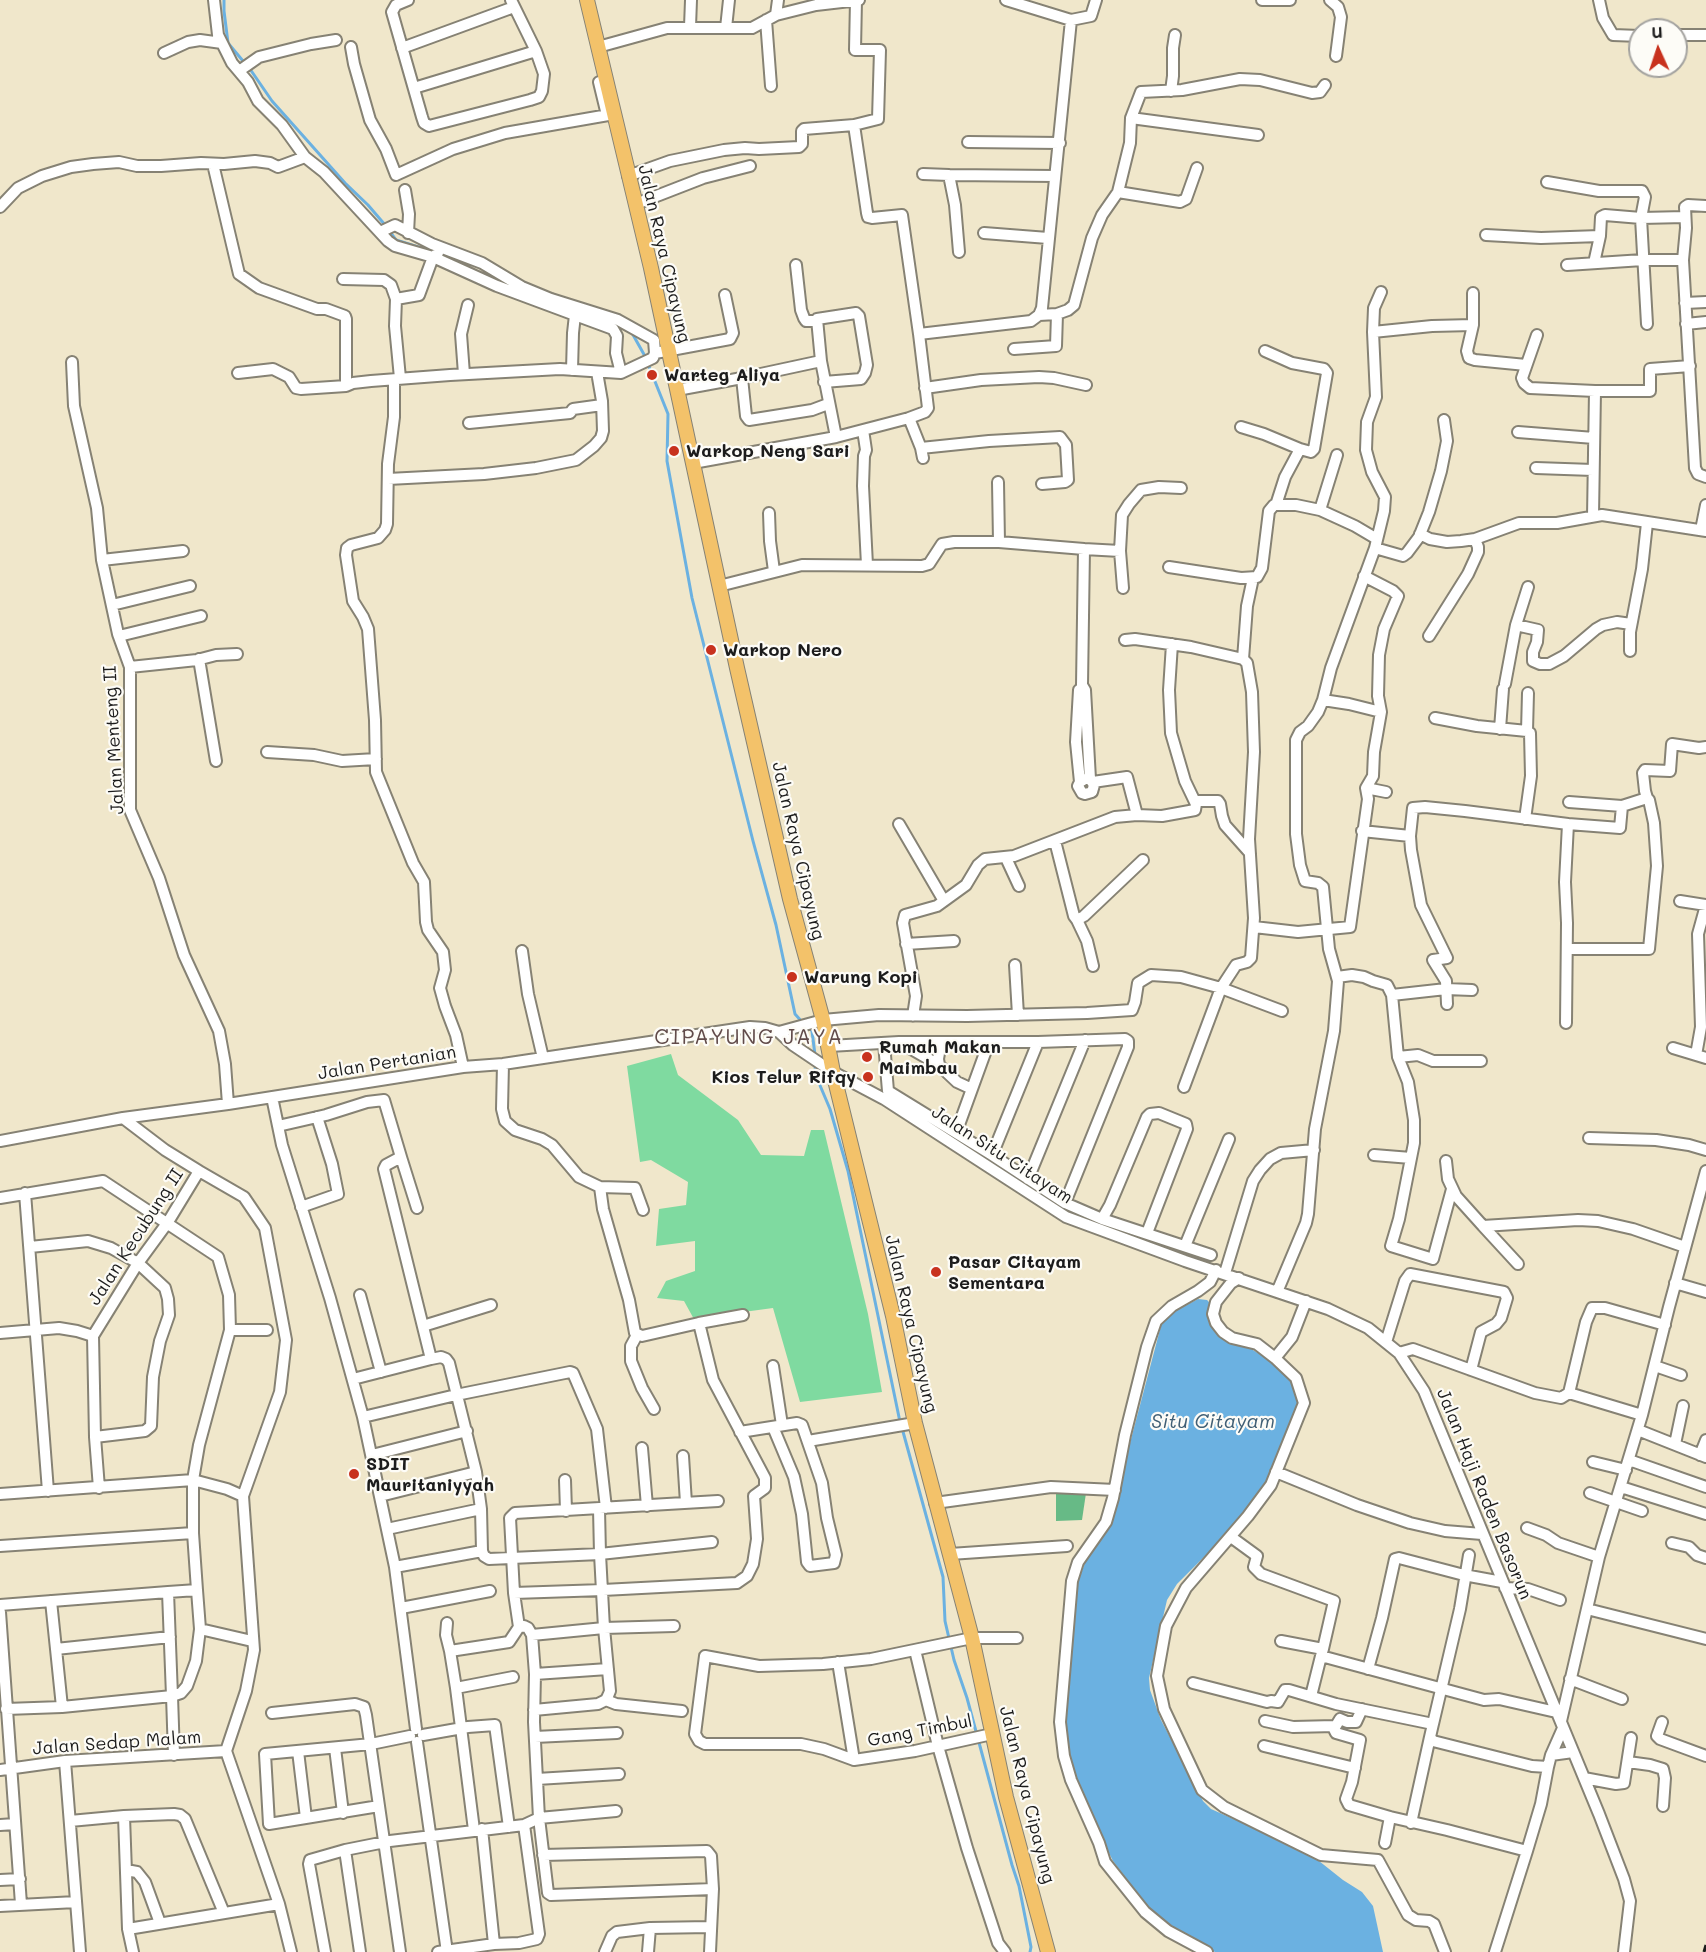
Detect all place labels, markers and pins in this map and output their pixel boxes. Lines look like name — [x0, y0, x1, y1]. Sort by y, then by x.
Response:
place label: Warteg Aliya — [664, 364, 780, 386]
marker: Warteg Aliya — [645, 368, 659, 382]
place label: Warkop Neng Sari — [686, 440, 850, 462]
marker: Warkop Neng Sari — [667, 444, 681, 458]
place label: Warkop Nero — [723, 639, 842, 661]
marker: Warkop Nero — [704, 643, 718, 657]
place label: Warung Kopi — [804, 966, 918, 988]
marker: Warung Kopi — [785, 970, 799, 984]
place label: Rumah Makan Maimbau — [879, 1036, 1001, 1078]
marker: Rumah Makan Maimbau — [860, 1050, 874, 1064]
place label: Kios Telur Rifqy — [712, 1066, 856, 1088]
marker: Kios Telur Rifqy — [861, 1070, 875, 1084]
place label: Pasar Citayam Sementara — [948, 1251, 1081, 1294]
marker: Pasar Citayam Sementara — [929, 1265, 943, 1279]
place label: SDIT Mauritaniyyah — [366, 1453, 494, 1496]
marker: SDIT Mauritaniyyah — [347, 1467, 361, 1481]

